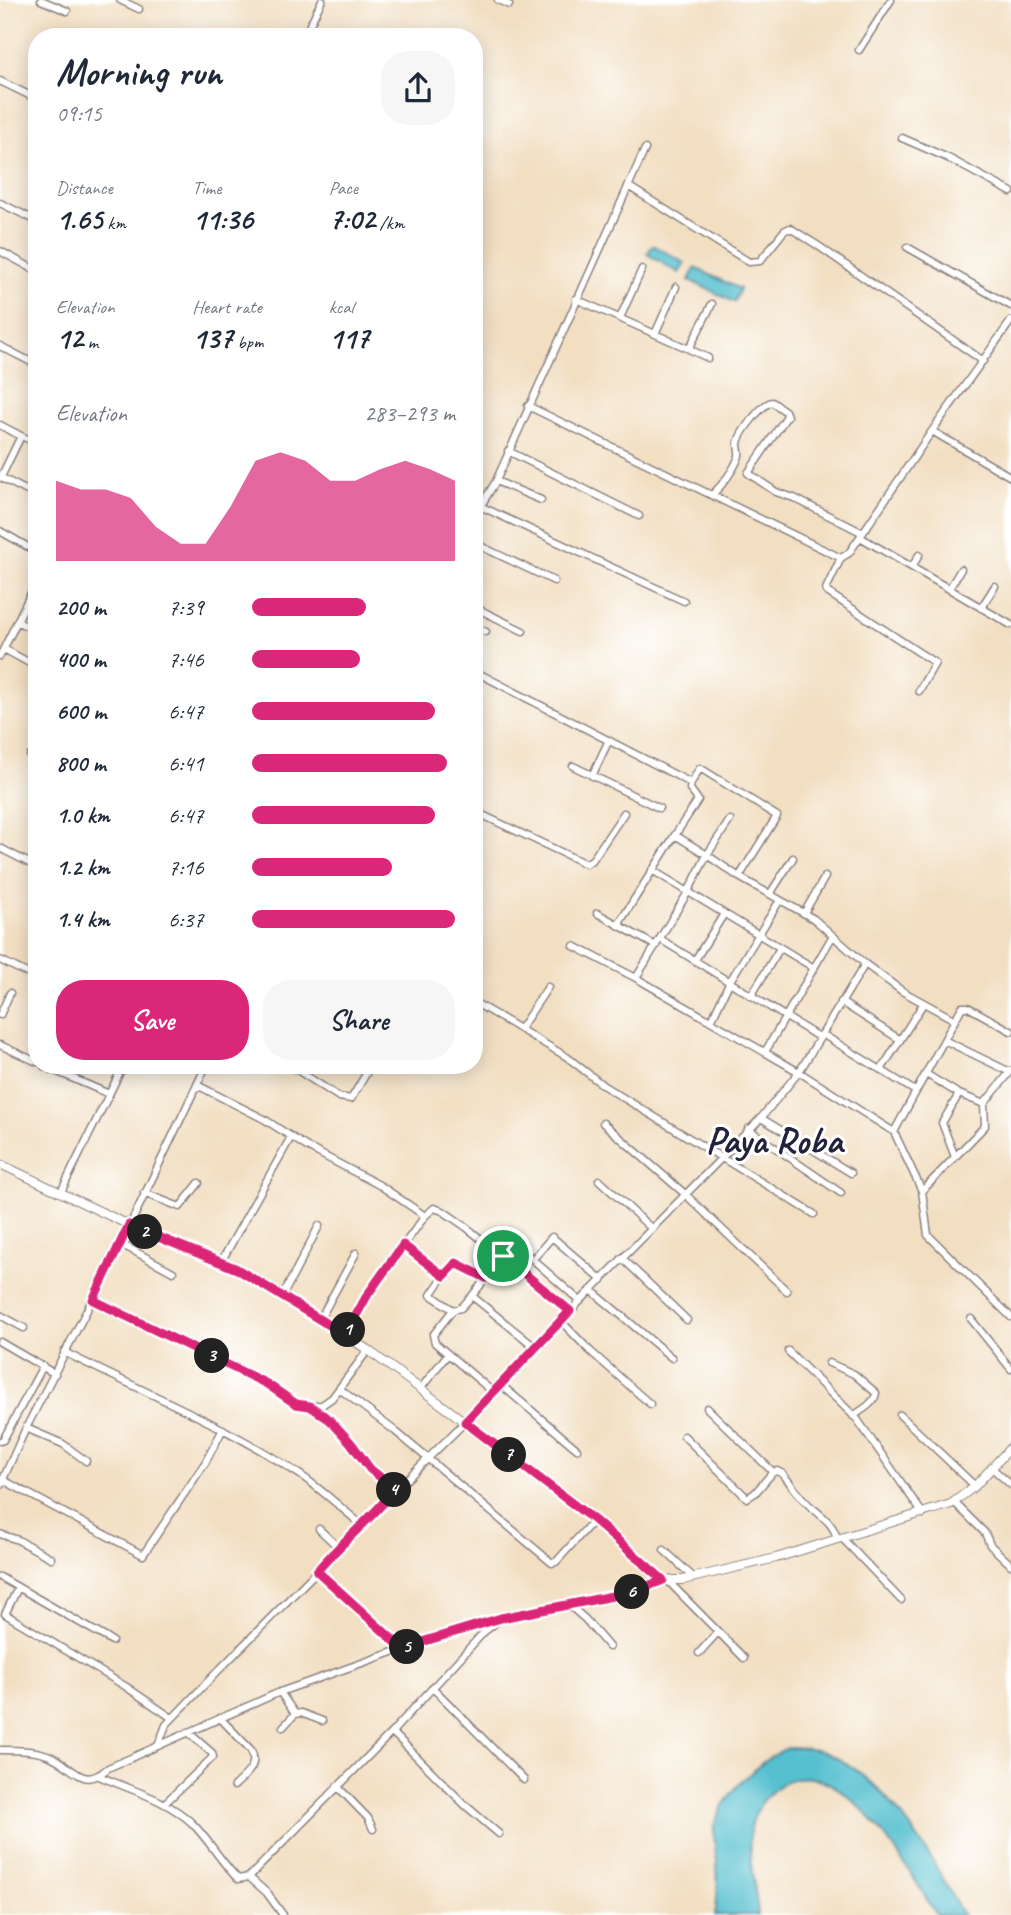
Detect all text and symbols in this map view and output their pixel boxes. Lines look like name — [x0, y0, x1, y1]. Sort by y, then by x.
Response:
text: Morning run — [56, 49, 222, 96]
button: share — [381, 51, 455, 125]
text: 09:15 — [56, 99, 102, 128]
text: Distance — [56, 176, 113, 200]
text: Time — [192, 176, 221, 200]
text: Pace — [329, 176, 358, 200]
text: 1.65 — [56, 200, 103, 238]
text: 11:36 — [192, 200, 253, 238]
text: 7:02 — [329, 200, 375, 238]
text: km — [103, 211, 126, 235]
text: /km — [375, 211, 404, 235]
text: Elevation — [56, 295, 114, 319]
text: Heart rate — [192, 295, 262, 319]
text: kcal — [329, 295, 354, 319]
text: 12 — [56, 319, 83, 357]
text: 137 — [192, 319, 233, 357]
text: 117 — [329, 319, 369, 357]
text: m — [83, 330, 98, 354]
text: bpm — [233, 330, 263, 354]
text: Elevation — [56, 399, 127, 428]
text: 283–293 m — [364, 399, 455, 428]
text: 200 m — [56, 593, 106, 622]
text: 7:39 — [168, 593, 204, 622]
text: 400 m — [56, 645, 106, 674]
text: 7:46 — [168, 645, 204, 674]
text: 600 m — [56, 697, 106, 726]
text: 6:47 — [168, 697, 204, 726]
text: 800 m — [56, 749, 106, 778]
text: 6:41 — [168, 749, 204, 778]
text: 1.0 km — [56, 801, 110, 830]
text: 6:47 — [168, 801, 204, 830]
text: 1.2 km — [56, 853, 110, 882]
text: 7:16 — [168, 853, 204, 882]
text: 1.4 km — [56, 905, 110, 934]
text: 6:37 — [168, 905, 204, 934]
button: Save — [56, 980, 249, 1060]
button: Share — [263, 980, 455, 1060]
district label: Paya Roba — [706, 1117, 845, 1164]
pin: 2 — [128, 1214, 162, 1250]
text: 2 — [140, 1219, 149, 1243]
pin — [473, 1226, 533, 1286]
icon: arrive — [484, 1237, 522, 1275]
pin: 1 — [330, 1312, 366, 1348]
text: 1 — [343, 1317, 352, 1341]
pin: 3 — [194, 1338, 230, 1374]
text: 3 — [207, 1343, 216, 1367]
pin: 7 — [491, 1438, 526, 1472]
text: 7 — [504, 1442, 513, 1466]
pin: 4 — [376, 1472, 412, 1508]
text: 4 — [389, 1477, 398, 1501]
pin: 6 — [614, 1574, 650, 1610]
text: 6 — [627, 1579, 636, 1603]
pin: 5 — [390, 1630, 424, 1664]
text: 5 — [402, 1634, 411, 1658]

